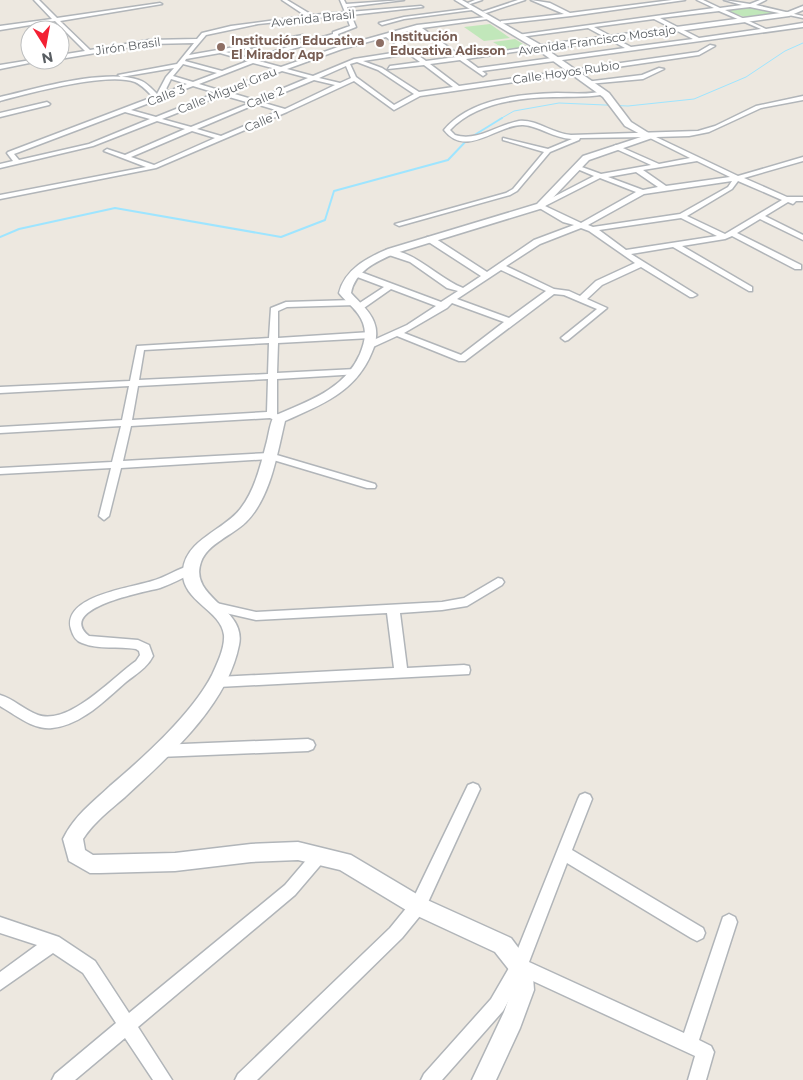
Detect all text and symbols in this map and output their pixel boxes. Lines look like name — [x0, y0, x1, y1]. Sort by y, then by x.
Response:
street label: Avenida Brasil — [270, 6, 356, 30]
north arrow — [20, 20, 70, 70]
street label: Avenida Francisco Mostajo — [517, 22, 677, 58]
place label: Institución Educativa Adisson — [390, 29, 506, 58]
place label: Institución Educativa El Mirador Aqp — [231, 33, 364, 62]
street label: Jirón Brasil — [94, 34, 161, 58]
marker: Institución Educativa Adisson — [374, 37, 386, 49]
marker: Institución Educativa El Mirador Aqp — [215, 41, 227, 53]
text: N — [40, 48, 55, 68]
street label: Calle Hoyos Rubio — [512, 57, 620, 87]
street label: Calle Miguel Grau — [175, 63, 279, 117]
street label: Calle 3 — [145, 81, 187, 109]
street label: Calle 2 — [244, 82, 286, 112]
street label: Calle 1 — [242, 107, 282, 135]

